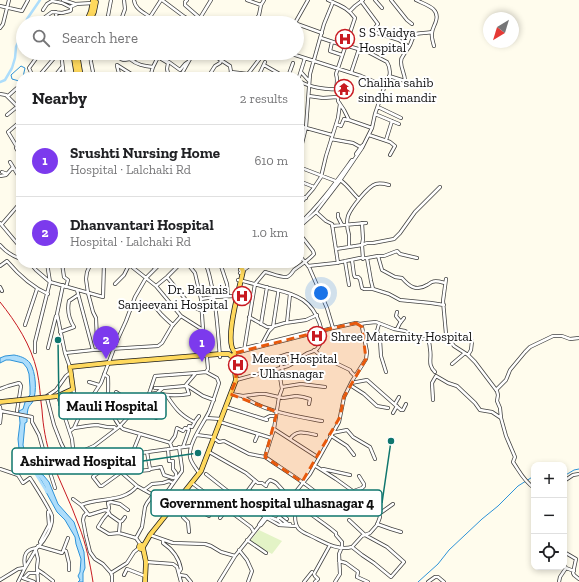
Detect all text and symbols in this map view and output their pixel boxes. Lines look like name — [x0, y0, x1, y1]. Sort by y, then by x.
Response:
north arrow — [483, 12, 519, 48]
search box — [16, 16, 304, 60]
place label: S S Vaidya Hospital — [359, 25, 416, 55]
icon: search — [30, 27, 52, 49]
hospital icon: S S Vaidya Hospital — [334, 28, 356, 50]
text: Search here — [62, 29, 138, 47]
place label: Chaliha sahib sindhi mandir — [358, 75, 437, 105]
temple icon: Chaliha sahib sindhi mandir — [333, 78, 355, 100]
text: Nearby — [32, 88, 87, 108]
text: 2 results — [240, 91, 288, 106]
text: Srushti Nursing Home — [70, 144, 220, 162]
text: 1 — [42, 153, 48, 168]
text: 610 m — [254, 153, 288, 168]
text: Hospital · Lalchaki Rd — [70, 162, 191, 177]
text: Dhanvantari Hospital — [70, 216, 214, 234]
text: 2 — [42, 225, 48, 240]
text: 1.0 km — [252, 225, 288, 240]
text: Hospital · Lalchaki Rd — [70, 234, 191, 249]
place label: Dr. Balanis Sanjeevani Hospital — [118, 282, 229, 313]
your location — [311, 283, 331, 303]
hospital icon: Dr. Balanis Sanjeevani Hospital — [231, 285, 253, 307]
hospital icon: Shree Maternity Hospital — [306, 325, 328, 347]
pin: 2 — [93, 326, 119, 359]
pin: 1 — [189, 329, 215, 362]
place label: Shree Maternity Hospital — [331, 329, 473, 344]
place label: Meera Hospital - Ulhasnagar — [252, 351, 338, 381]
hospital icon: Meera Hospital - Ulhasnagar — [227, 354, 249, 376]
callout: Mauli Hospital — [59, 393, 166, 419]
text: Mauli Hospital — [66, 398, 158, 415]
callout: Ashirwad Hospital — [12, 448, 143, 474]
text: Ashirwad Hospital — [20, 453, 136, 470]
map controls — [531, 462, 567, 570]
button: + — [531, 462, 567, 498]
callout: Government hospital ulhasnagar 4 — [151, 490, 382, 516]
text: Government hospital ulhasnagar 4 — [160, 495, 374, 512]
button: − — [531, 498, 567, 534]
button: locate — [531, 534, 567, 570]

